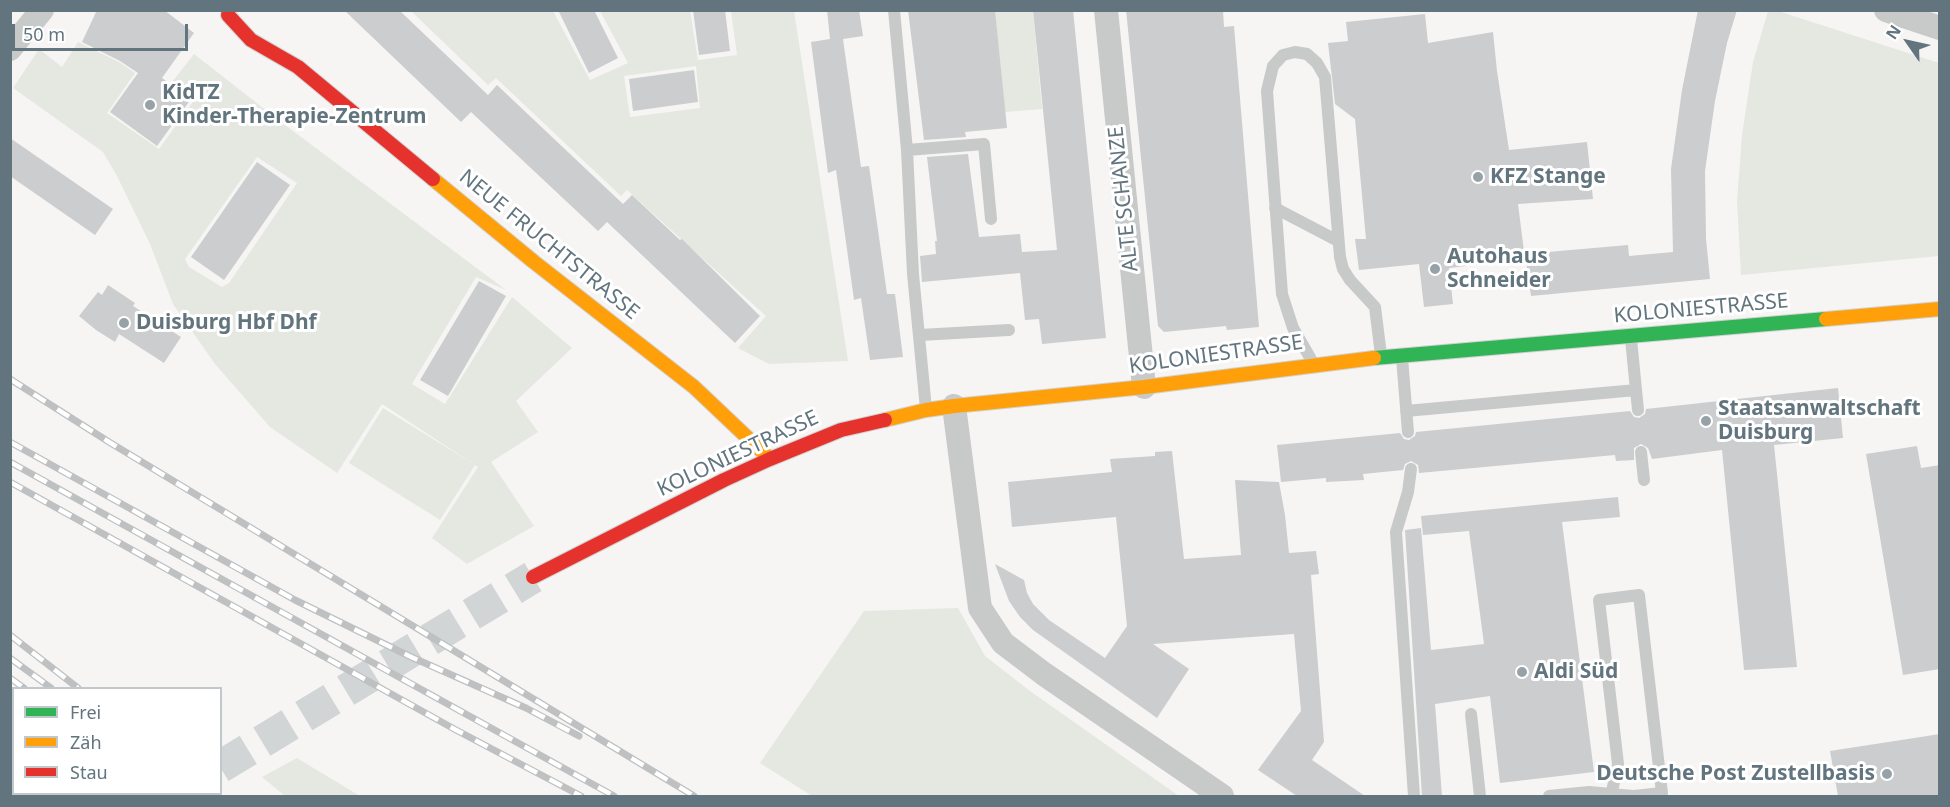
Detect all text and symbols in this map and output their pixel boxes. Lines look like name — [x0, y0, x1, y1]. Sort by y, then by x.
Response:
scale bar — [15, 12, 190, 50]
north arrow — [1878, 12, 1938, 72]
text: N — [1880, 20, 1906, 43]
text: 50 m — [23, 22, 65, 46]
place label: KidTZ Kinder-Therapie-Zentrum — [162, 80, 427, 130]
marker: KidTZ Kinder-Therapie-Zentrum — [143, 98, 157, 112]
street label: ALTE SCHANZE — [1104, 125, 1144, 273]
place label: KFZ Stange — [1490, 164, 1606, 190]
street label: NEUE FRUCHTSTRASSE — [454, 165, 644, 325]
marker: KFZ Stange — [1471, 170, 1485, 184]
place label: Autohaus Schneider — [1447, 244, 1551, 294]
marker: Autohaus Schneider — [1428, 262, 1442, 276]
street label: KOLONIESTRASSE — [1613, 289, 1789, 329]
place label: Duisburg Hbf Dhf — [136, 310, 317, 336]
marker: Duisburg Hbf Dhf — [117, 316, 131, 330]
street label: KOLONIESTRASSE — [1128, 330, 1304, 380]
place label: Staatsanwaltschaft Duisburg — [1718, 396, 1921, 446]
street label: KOLONIESTRASSE — [653, 406, 823, 502]
marker: Staatsanwaltschaft Duisburg — [1699, 414, 1713, 428]
place label: Aldi Süd — [1534, 659, 1618, 685]
marker: Aldi Süd — [1515, 665, 1529, 679]
legend — [12, 687, 222, 795]
text: Frei — [70, 700, 101, 724]
text: Zäh — [70, 730, 102, 754]
text: Stau — [70, 760, 108, 784]
place label: Deutsche Post Zustellbasis — [1596, 761, 1875, 787]
marker: Deutsche Post Zustellbasis — [1880, 767, 1894, 781]

